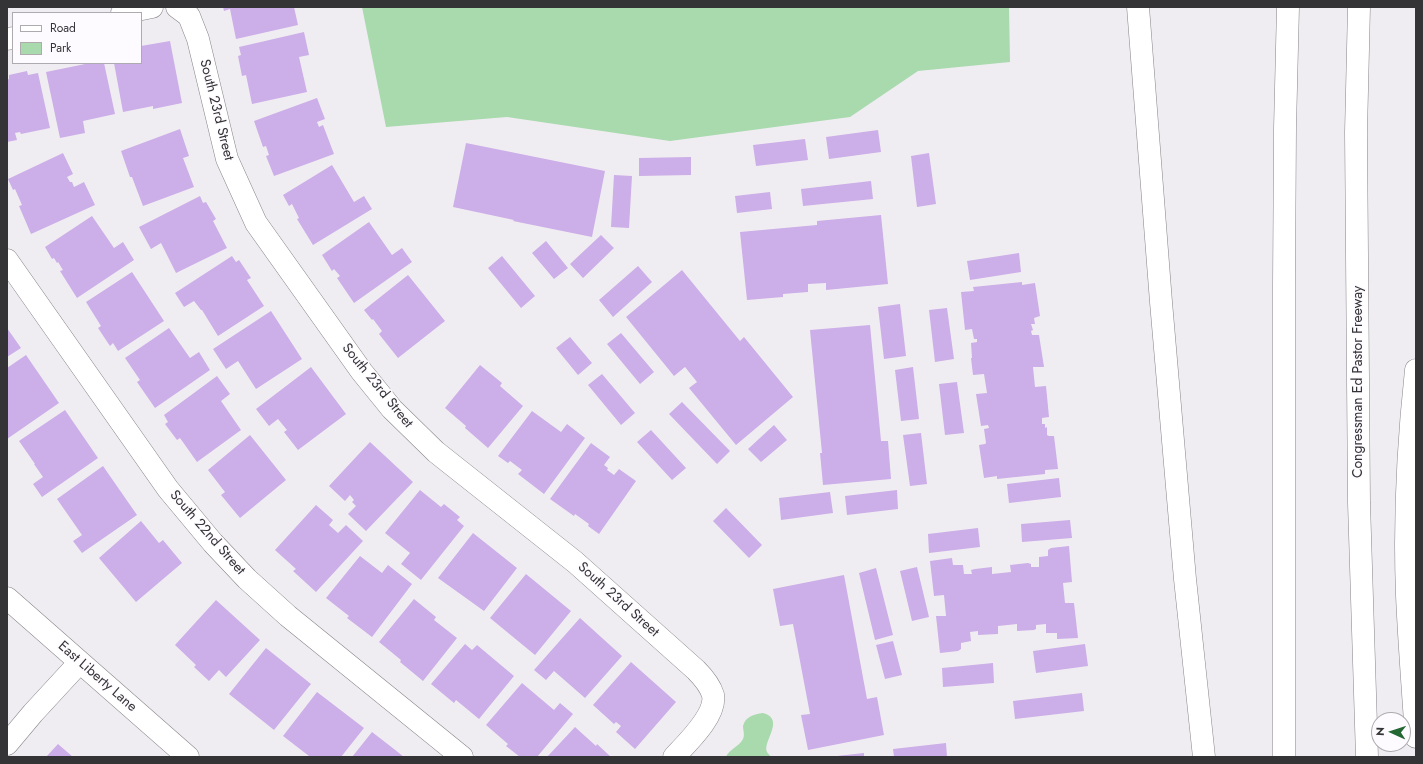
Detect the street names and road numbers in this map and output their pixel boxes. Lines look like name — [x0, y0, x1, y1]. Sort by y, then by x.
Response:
street label: South 23rd Street — [195, 58, 237, 162]
street label: Congressman Ed Pastor Freeway — [1351, 286, 1367, 478]
street label: South 23rd Street — [338, 340, 416, 432]
street label: South 22nd Street — [166, 487, 248, 579]
street label: South 23rd Street — [574, 559, 662, 641]
street label: East Liberty Lane — [54, 638, 140, 716]

